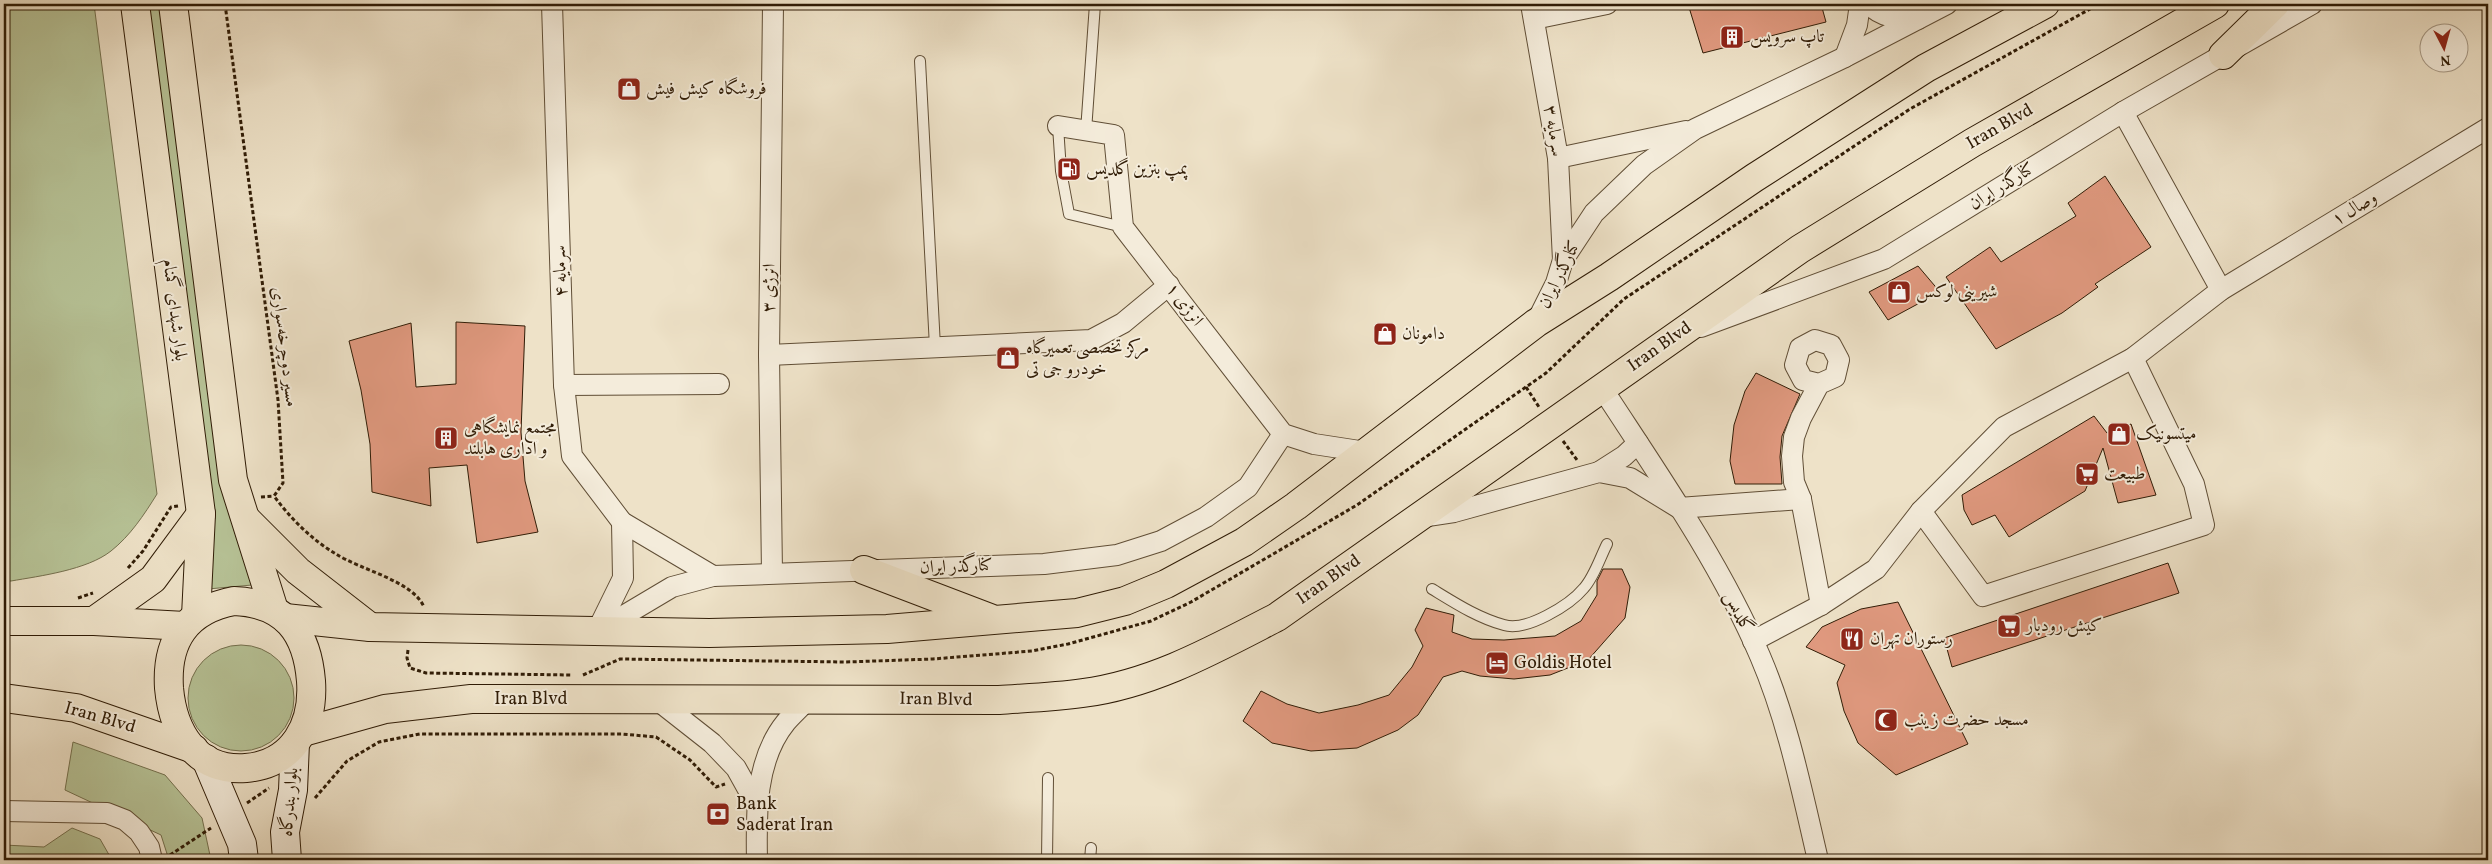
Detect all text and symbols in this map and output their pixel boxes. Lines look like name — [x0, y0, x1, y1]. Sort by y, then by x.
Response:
north arrow — [2420, 22, 2470, 72]
building icon: تاپ سرویس — [1719, 24, 1745, 50]
place label: تاپ سرویس — [1750, 25, 1824, 50]
text: N — [2439, 49, 2451, 69]
shop icon: فروشگاه کیش فیش — [616, 76, 642, 102]
place label: فروشگاه کیش فیش — [646, 76, 766, 102]
street label: Iran Blvd — [1962, 98, 2038, 156]
street label: سرمایه ۳ — [1537, 104, 1569, 158]
street label: کنارگذر ایران — [1963, 155, 2040, 217]
fuel station icon: پمپ بنزین گلدیس — [1056, 156, 1082, 182]
place label: پمپ بنزین گلدیس — [1086, 157, 1188, 182]
street label: وصال ۱ — [2328, 186, 2382, 232]
street label: کنارگذر ایران — [1531, 236, 1587, 313]
street label: سرمایه ۴ — [548, 245, 574, 297]
street label: بلوار شهدای گمنام — [153, 257, 193, 363]
street label: انرژی ۳ — [757, 263, 783, 313]
street label: انرژی ۱ — [1159, 278, 1209, 332]
shop icon: شيرينی لوكس — [1886, 279, 1912, 305]
place label: شيرينی لوكس — [1916, 280, 1998, 305]
street label: مسیر دوچرخه‌سواری — [264, 286, 304, 408]
street label: Iran Blvd — [1623, 316, 1697, 378]
shop icon: دامونان — [1372, 321, 1398, 347]
place label: دامونان — [1402, 322, 1445, 347]
place label: مرکز تخصصی تعمیرگاه خودرو جی تی — [1026, 336, 1149, 382]
shop icon: مرکز تخصصی تعمیرگاه خودرو جی تی — [995, 345, 1021, 371]
place label: مجتمع نمایشگاهی و اداری هابلند — [464, 415, 556, 462]
shop icon: میتسونیک — [2106, 421, 2132, 447]
place label: میتسونیک — [2136, 422, 2197, 447]
building icon: مجتمع نمایشگاهی و اداری هابلند — [433, 425, 459, 451]
supermarket icon: طبیعت — [2074, 461, 2100, 487]
place label: طبیعت — [2104, 462, 2145, 487]
street label: Iran Blvd — [1292, 549, 1366, 611]
street label: کنارگذر ایران — [919, 551, 993, 581]
street label: گلدیس — [1717, 587, 1759, 637]
supermarket icon: کیش رودبار — [1996, 613, 2022, 639]
place label: کیش رودبار — [2024, 614, 2102, 639]
restaurant icon: رستوران تهران — [1839, 626, 1865, 652]
place label: رستوران تهران — [1870, 627, 1953, 652]
hotel icon: Goldis Hotel — [1484, 650, 1510, 676]
place label: Goldis Hotel — [1514, 651, 1612, 676]
street label: Iran Blvd — [494, 687, 568, 712]
street label: Iran Blvd — [899, 687, 973, 713]
street label: Iran Blvd — [61, 696, 139, 740]
mosque icon: مسجد حضرت زینب — [1873, 707, 1899, 733]
place label: مسجد حضرت زینب — [1904, 708, 2029, 733]
street label: بلوار بندرگاه — [275, 766, 305, 838]
place label: Bank Saderat Iran — [736, 792, 834, 838]
bank icon: Bank Saderat Iran — [705, 801, 731, 827]

